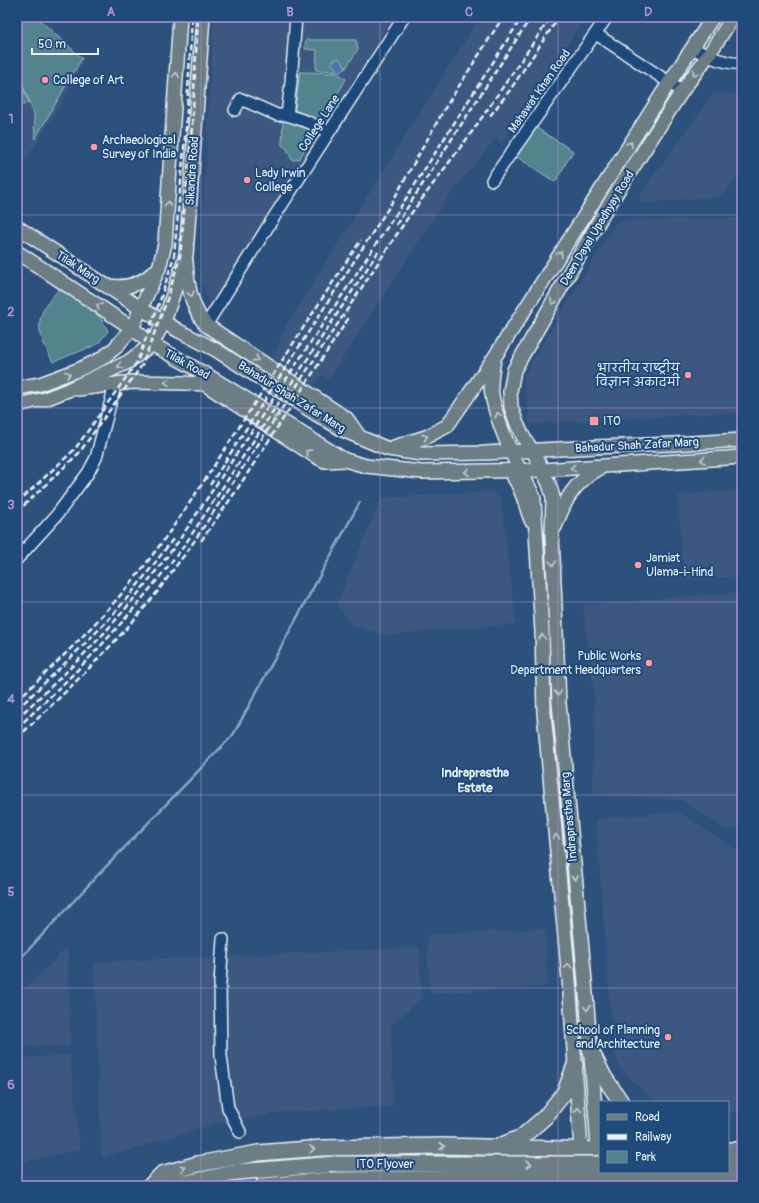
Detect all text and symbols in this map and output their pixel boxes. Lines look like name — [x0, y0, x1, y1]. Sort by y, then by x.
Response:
text: A — [107, 4, 116, 20]
text: B — [286, 4, 294, 20]
text: C — [465, 4, 473, 20]
text: D — [644, 4, 652, 20]
scale bar — [32, 30, 98, 56]
text: 50 m — [38, 37, 66, 52]
street label: Mahawat Khan Road — [505, 47, 574, 136]
one-way arrow — [693, 68, 700, 75]
one-way arrow — [172, 72, 180, 78]
place label: College of Art — [53, 73, 124, 88]
marker: College of Art — [40, 75, 50, 85]
street label: College Lane — [296, 92, 343, 155]
text: 1 — [8, 111, 14, 127]
place label: Archaeological Survey of India — [102, 133, 176, 162]
street label: Sikandra Road — [183, 136, 202, 206]
marker: Archaeological Survey of India — [89, 142, 99, 152]
one-way arrow — [625, 142, 632, 149]
place label: Lady Irwin College — [255, 166, 306, 195]
street label: Deen Dayal Upadhyay Road — [557, 168, 638, 289]
marker: Lady Irwin College — [242, 175, 252, 185]
one-way arrow — [163, 201, 172, 207]
street label: Tilak Marg — [53, 248, 103, 287]
one-way arrow — [556, 251, 563, 258]
one-way arrow — [186, 290, 195, 297]
one-way arrow — [550, 298, 557, 305]
one-way arrow — [96, 303, 103, 311]
text: 2 — [7, 304, 15, 320]
street label: Tilak Road — [161, 346, 212, 383]
one-way arrow — [252, 354, 259, 362]
street label: Bahadur Shah Zafar Marg — [235, 358, 348, 437]
place label: भारतीय राष्ट्रीय विज्ञान अकादमी — [594, 359, 681, 390]
one-way arrow — [116, 361, 124, 369]
one-way arrow — [64, 370, 71, 378]
marker: भारतीय राष्ट्रीय विज्ञान अकादमी — [683, 370, 693, 380]
one-way arrow — [164, 378, 170, 387]
one-way arrow — [494, 412, 503, 419]
place label: ITO — [603, 414, 621, 429]
one-way arrow — [273, 415, 280, 422]
marker: ITO — [588, 415, 600, 427]
one-way arrow — [421, 434, 428, 442]
street label: Bahadur Shah Zafar Marg — [575, 435, 699, 456]
one-way arrow — [305, 449, 312, 457]
one-way arrow — [700, 455, 706, 464]
one-way arrow — [570, 464, 576, 473]
one-way arrow — [464, 468, 470, 476]
text: 3 — [7, 497, 15, 513]
place label: Jamiat Ulama-i-Hind — [646, 551, 713, 580]
one-way arrow — [549, 560, 558, 566]
marker: Jamiat Ulama-i-Hind — [633, 560, 643, 570]
one-way arrow — [538, 634, 546, 640]
place label: Public Works Department Headquarters — [510, 649, 642, 678]
marker: Public Works Department Headquarters — [644, 658, 654, 668]
one-way arrow — [554, 690, 562, 696]
text: 4 — [7, 691, 15, 707]
district label: Indraprastha Estate — [441, 765, 509, 796]
street label: Indraprastha Marg — [558, 771, 581, 862]
one-way arrow — [552, 834, 561, 840]
one-way arrow — [570, 875, 579, 881]
text: 5 — [7, 884, 15, 900]
one-way arrow — [564, 963, 573, 969]
one-way arrow — [582, 1005, 591, 1011]
place label: School of Planning and Architecture — [566, 1023, 660, 1052]
marker: School of Planning and Architecture — [663, 1032, 673, 1042]
text: 6 — [7, 1077, 15, 1093]
legend — [599, 1101, 729, 1173]
one-way arrow — [574, 1107, 583, 1113]
text: Road — [635, 1110, 660, 1125]
text: Railway — [635, 1130, 671, 1145]
one-way arrow — [439, 1142, 445, 1150]
one-way arrow — [309, 1144, 315, 1153]
text: Park — [635, 1150, 656, 1165]
street label: ITO Flyover — [356, 1157, 414, 1172]
one-way arrow — [526, 1160, 532, 1168]
one-way arrow — [180, 1165, 187, 1173]

